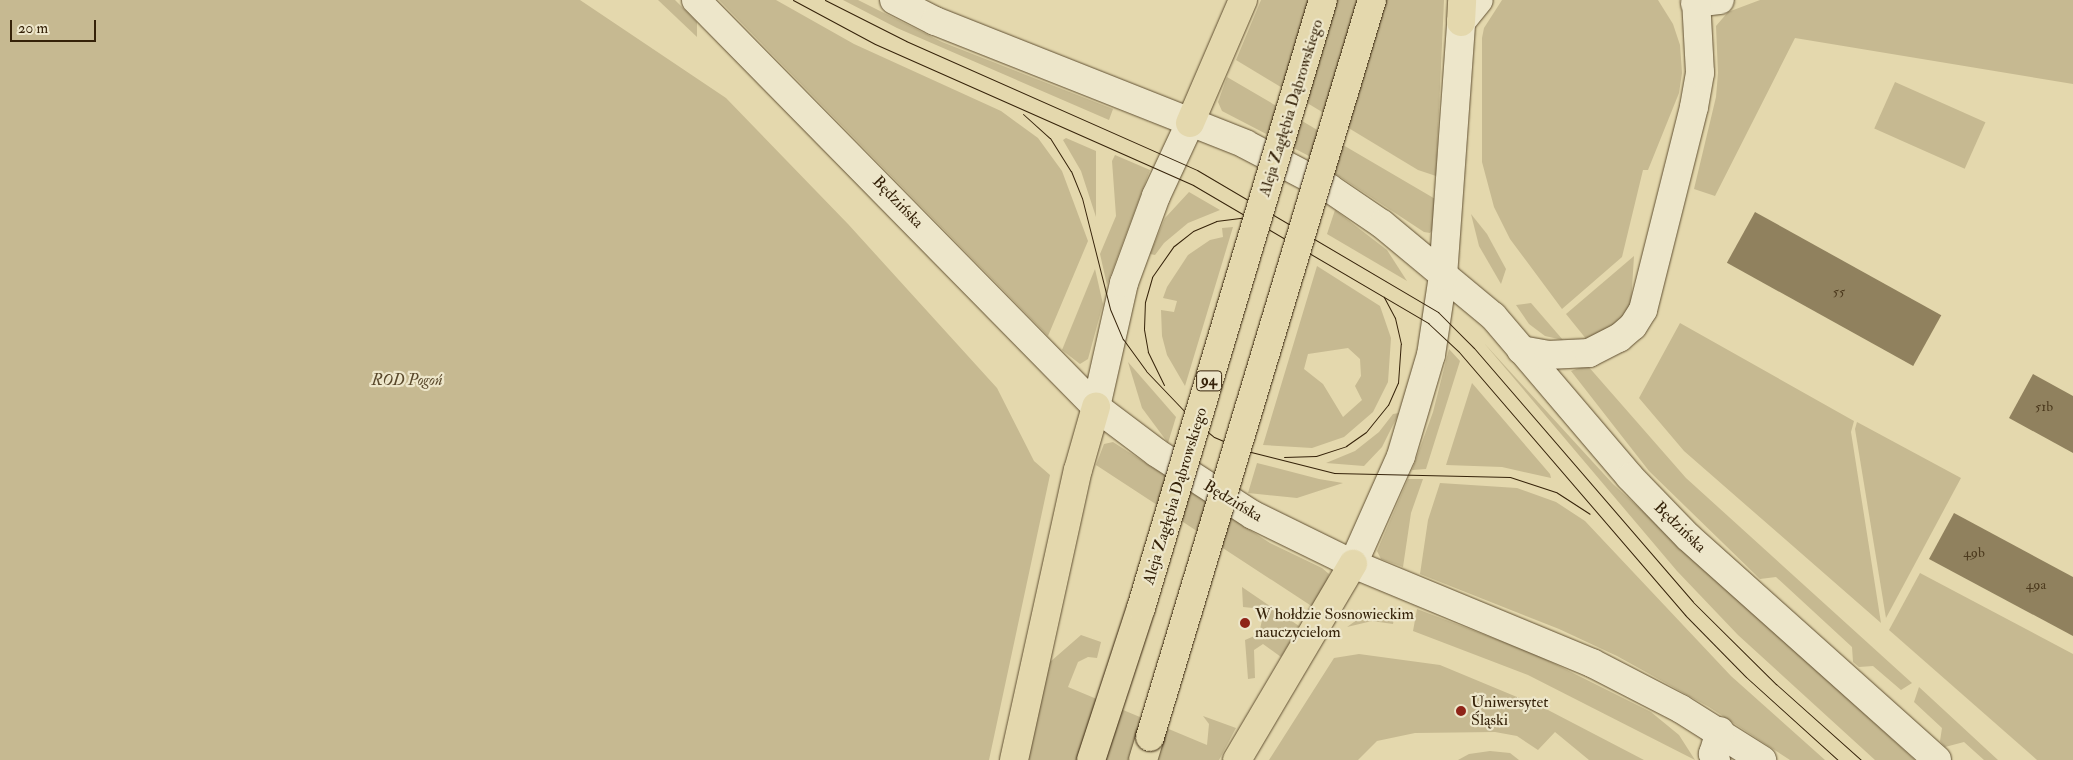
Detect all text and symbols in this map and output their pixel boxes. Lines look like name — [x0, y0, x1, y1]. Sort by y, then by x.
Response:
scale bar — [12, 10, 99, 42]
street label: Aleja Zagłębia Dąbrowskiego — [1255, 17, 1327, 199]
text: 20 m — [18, 19, 48, 38]
street label: Będzińska — [869, 172, 927, 232]
house number: 55 — [1833, 284, 1845, 300]
road number: 94 — [1195, 368, 1223, 394]
park label: ROD Pogoń — [371, 370, 443, 390]
house number: 51b — [2035, 399, 2053, 415]
street label: Aleja Zagłębia Dąbrowskiego — [1139, 405, 1211, 587]
street label: Będzińska — [1200, 476, 1266, 526]
street label: Będzińska — [1650, 498, 1710, 556]
house number: 49b — [1963, 545, 1985, 561]
house number: 49a — [2026, 577, 2046, 593]
place label: W hołdzie Sosnowieckim nauczycielom — [1255, 604, 1414, 642]
marker: W hołdzie Sosnowieckim nauczycielom — [1239, 617, 1251, 629]
place label: Uniwersytet Śląski — [1471, 692, 1548, 730]
marker: Uniwersytet Śląski — [1455, 705, 1467, 717]

